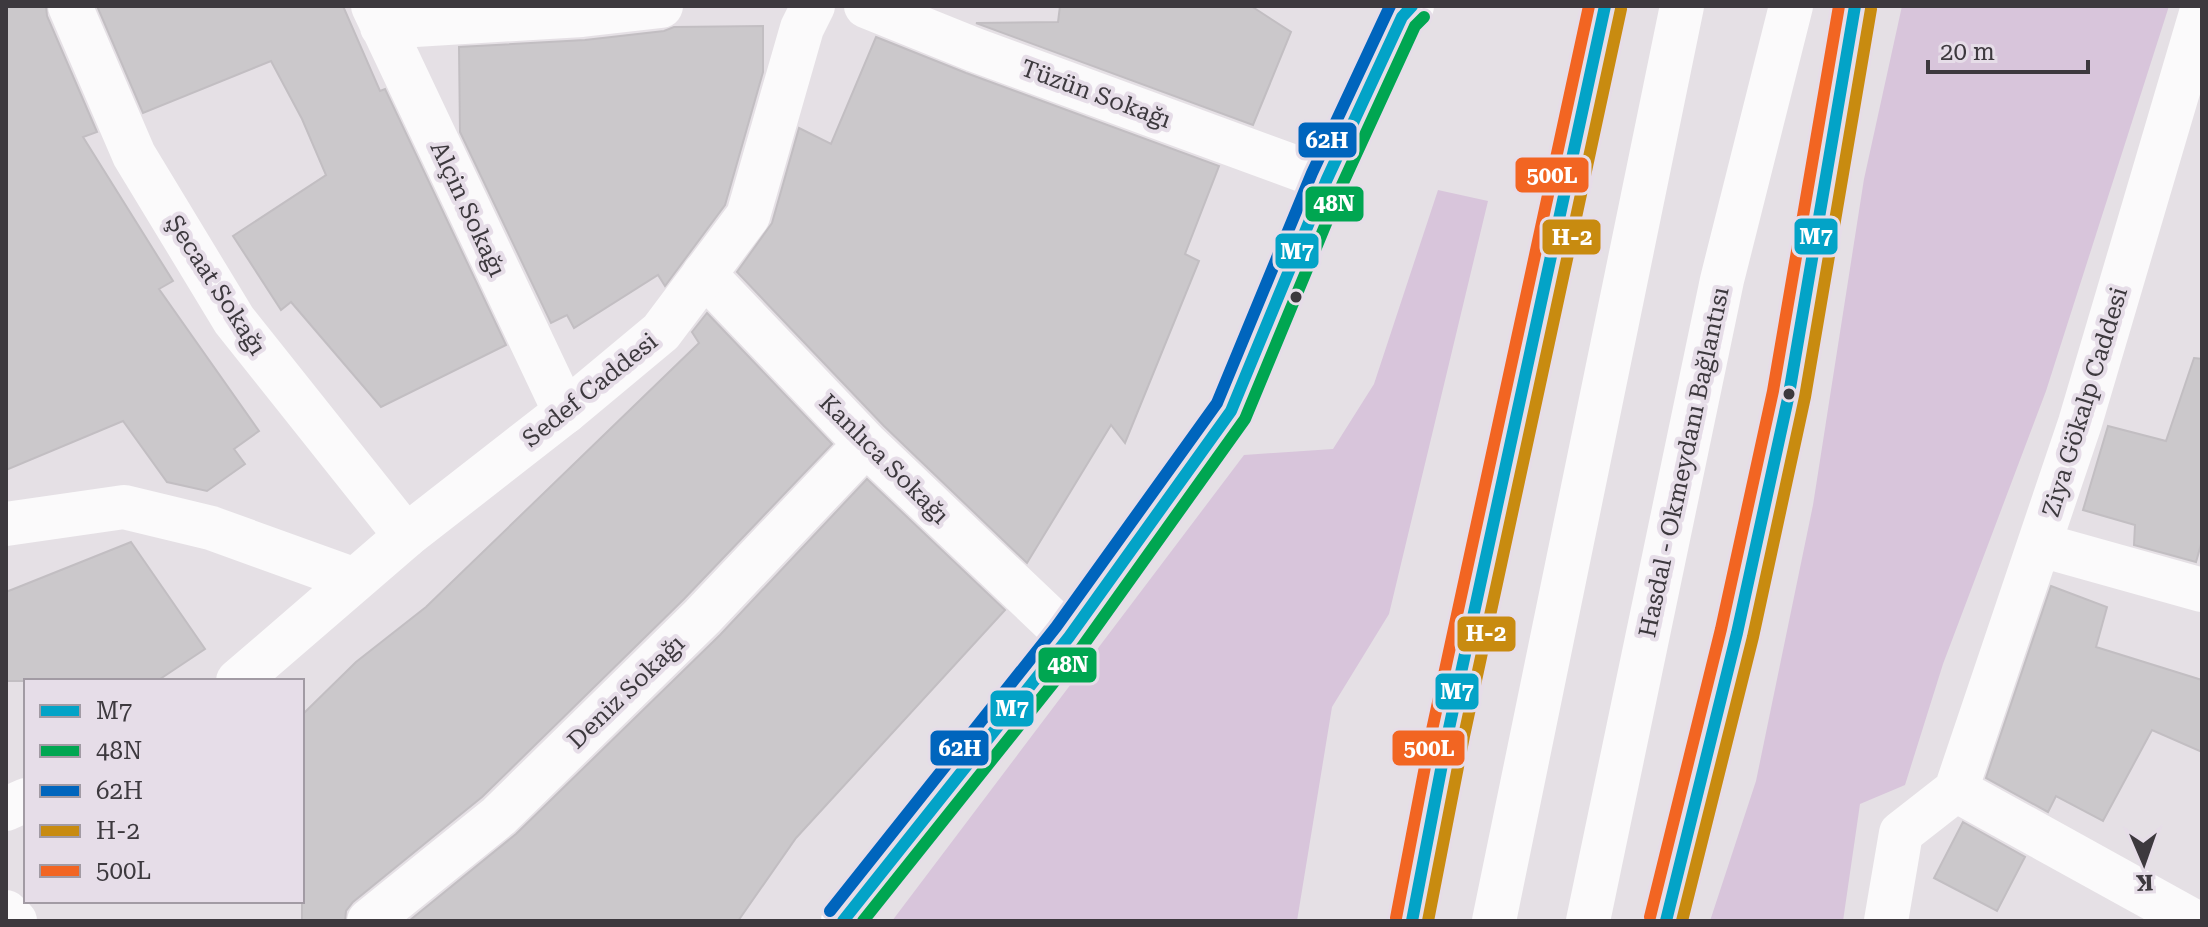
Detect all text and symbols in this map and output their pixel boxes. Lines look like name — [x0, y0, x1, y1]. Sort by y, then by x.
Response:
scale bar — [1928, 24, 2088, 74]
text: 20 m — [1940, 38, 1995, 66]
street label: Tüzün Sokağı — [1017, 54, 1175, 134]
line badge: 62H — [1297, 121, 1358, 159]
text: 62H — [1306, 128, 1348, 153]
street label: Alçin Sokağı — [424, 137, 512, 281]
line badge: 500L — [1514, 156, 1590, 194]
text: 500L — [1527, 163, 1578, 188]
line badge: 48N — [1304, 185, 1365, 223]
text: 48N — [1313, 191, 1355, 216]
street label: Şecaat Sokağı — [160, 210, 272, 361]
line badge: M7 — [1793, 217, 1839, 256]
line badge: H-2 — [1541, 218, 1602, 256]
text: M7 — [1799, 224, 1833, 249]
text: H-2 — [1552, 225, 1592, 250]
line badge: M7 — [1274, 232, 1320, 270]
text: M7 — [1280, 239, 1314, 264]
street label: Ziya Gökalp Caddesi — [2037, 283, 2133, 520]
street label: Hasdal - Okmeydanı Bağlantısı — [1633, 284, 1735, 640]
unlabelled marker — [1288, 289, 1304, 305]
street label: Sedef Caddesi — [517, 327, 663, 453]
unlabelled marker — [1781, 386, 1797, 402]
street label: Kanlıca Sokağı — [813, 388, 955, 530]
line badge: H-2 — [1456, 615, 1517, 653]
text: H-2 — [1466, 621, 1506, 646]
street label: Deniz Sokağı — [562, 629, 690, 755]
line badge: 48N — [1037, 646, 1098, 684]
text: 48N — [1047, 652, 1089, 677]
line badge: M7 — [1434, 672, 1480, 711]
legend — [24, 679, 304, 903]
text: M7 — [1440, 679, 1474, 704]
line badge: M7 — [989, 689, 1035, 728]
text: M7 — [995, 696, 1029, 721]
text: M7 — [96, 697, 132, 725]
line badge: 62H — [929, 729, 990, 767]
line badge: 500L — [1391, 729, 1466, 767]
text: 62H — [939, 736, 981, 761]
text: 500L — [1404, 736, 1455, 761]
text: 48N — [96, 737, 142, 765]
text: 62H — [96, 777, 143, 805]
text: H-2 — [96, 817, 140, 845]
north arrow — [2104, 823, 2184, 903]
text: 500L — [96, 857, 151, 885]
text: K — [2136, 870, 2154, 895]

